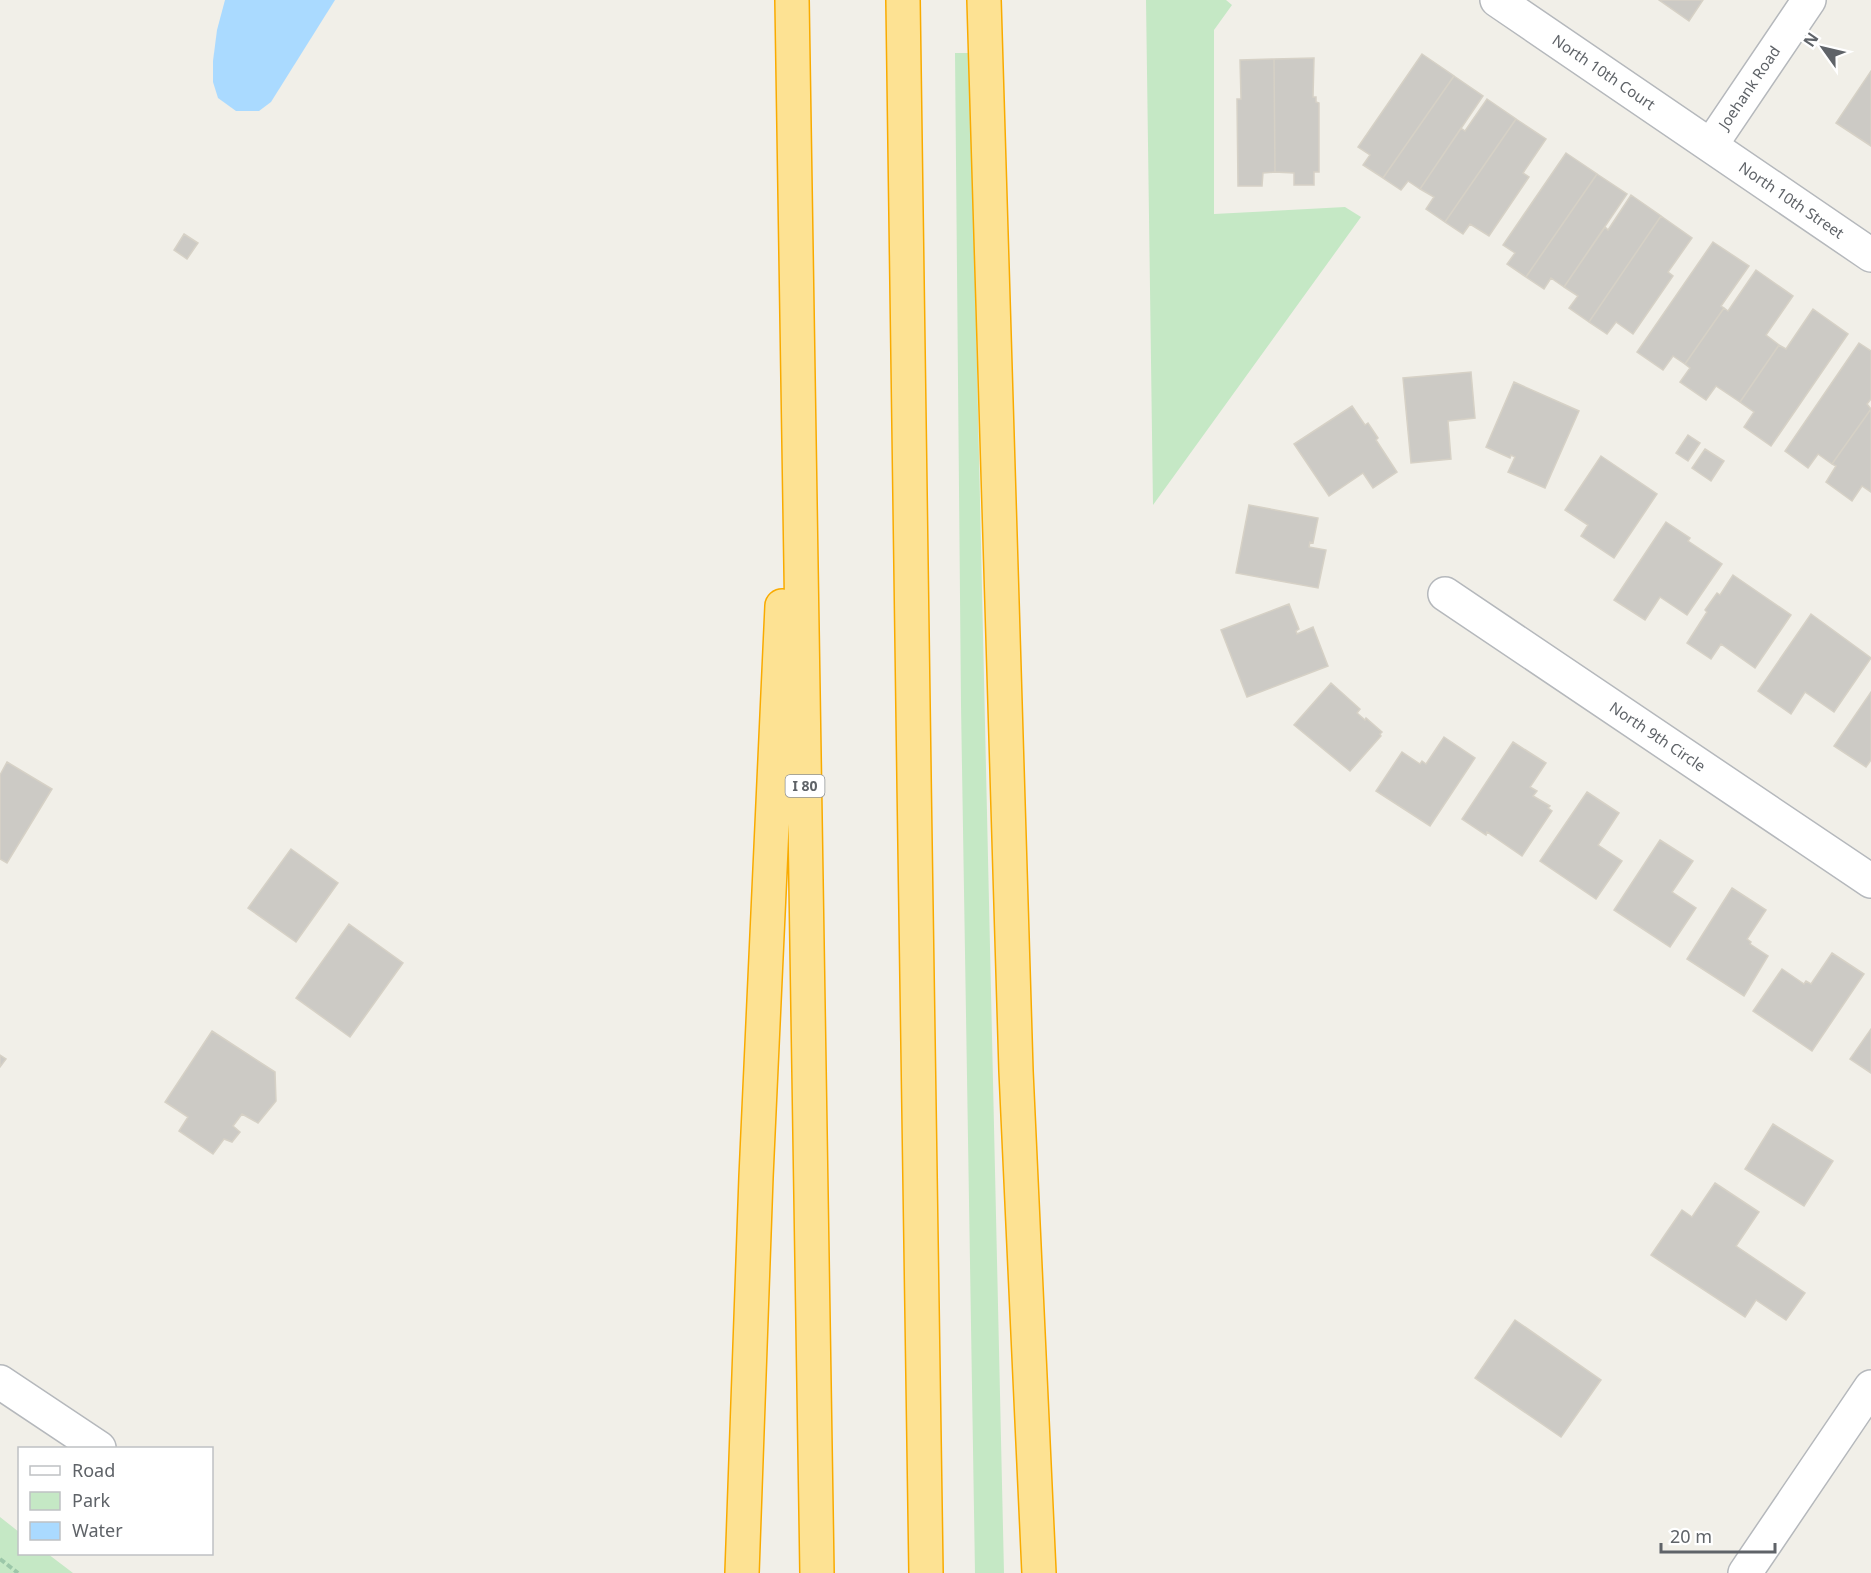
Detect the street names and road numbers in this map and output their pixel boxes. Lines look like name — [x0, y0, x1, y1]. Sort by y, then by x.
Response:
street label: North 10th Court — [1549, 30, 1660, 114]
street label: Joehank Road — [1712, 42, 1784, 135]
street label: North 10th Street — [1735, 157, 1849, 243]
street label: North 9th Circle — [1606, 697, 1710, 776]
road number: I 80 — [786, 775, 824, 797]

